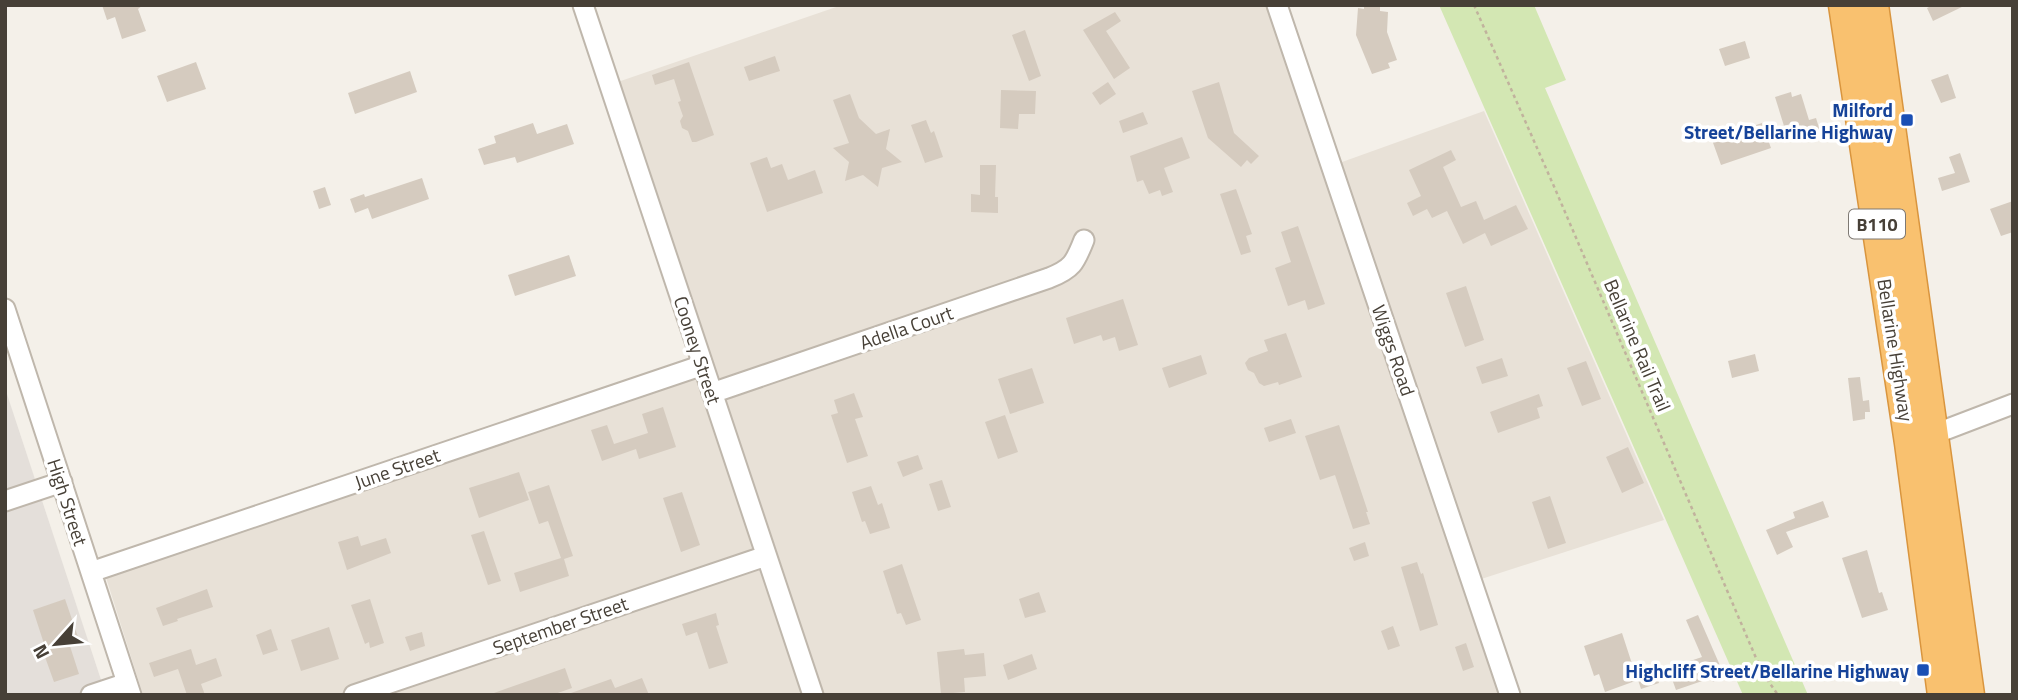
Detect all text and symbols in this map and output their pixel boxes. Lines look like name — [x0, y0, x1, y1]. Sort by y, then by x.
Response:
place label: Milford Street/Bellarine Highway — [1684, 95, 1893, 146]
marker: Milford Street/Bellarine Highway — [1899, 112, 1915, 128]
road number: B110 — [1849, 210, 1905, 238]
street label: Bellarine Rail Trail — [1597, 274, 1679, 416]
street label: Bellarine Highway — [1870, 277, 1922, 423]
street label: Cooney Street — [667, 292, 729, 408]
street label: Adella Court — [855, 297, 957, 356]
street label: Wiggs Road — [1365, 301, 1423, 399]
street label: June Street — [350, 440, 444, 496]
street label: High Street — [40, 455, 96, 550]
street label: September Street — [488, 588, 632, 662]
north arrow — [21, 609, 91, 679]
text: N — [24, 639, 56, 664]
place label: Highcliff Street/Bellarine Highway — [1625, 656, 1909, 685]
marker: Highcliff Street/Bellarine Highway — [1915, 662, 1931, 678]

